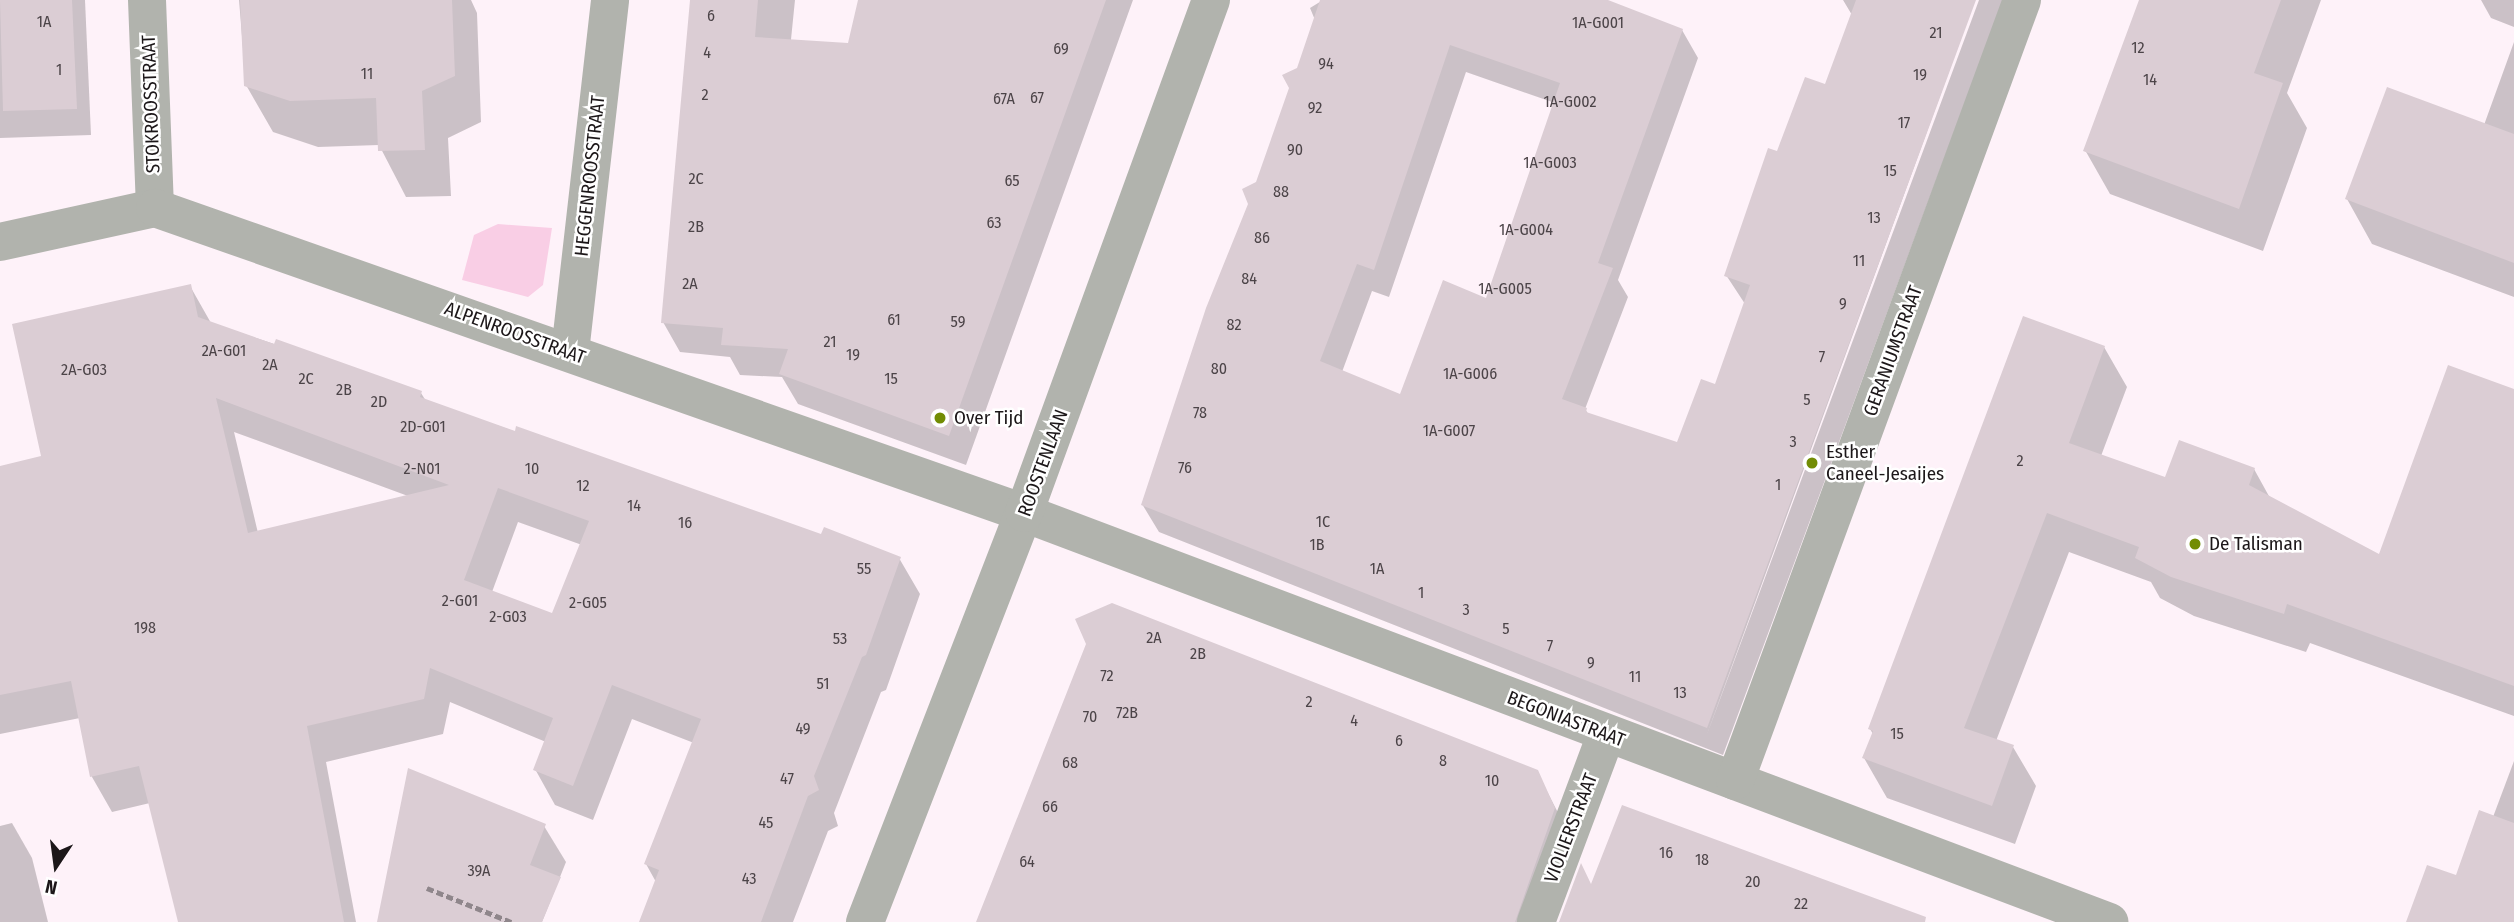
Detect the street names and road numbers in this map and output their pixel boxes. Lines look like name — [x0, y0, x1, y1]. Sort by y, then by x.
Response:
street label: STOKROOSSTRAAT — [137, 34, 165, 174]
street label: HEGGENROOSSTRAAT — [570, 94, 610, 258]
street label: GERANIUMSTRAAT — [1859, 283, 1927, 419]
street label: ALPENROOSSTRAAT — [442, 297, 588, 369]
street label: ROOSTENLAAN — [1013, 406, 1073, 520]
street label: BEGONIASTRAAT — [1504, 686, 1628, 752]
street label: VIOLIERSTRAAT — [1540, 770, 1602, 886]

